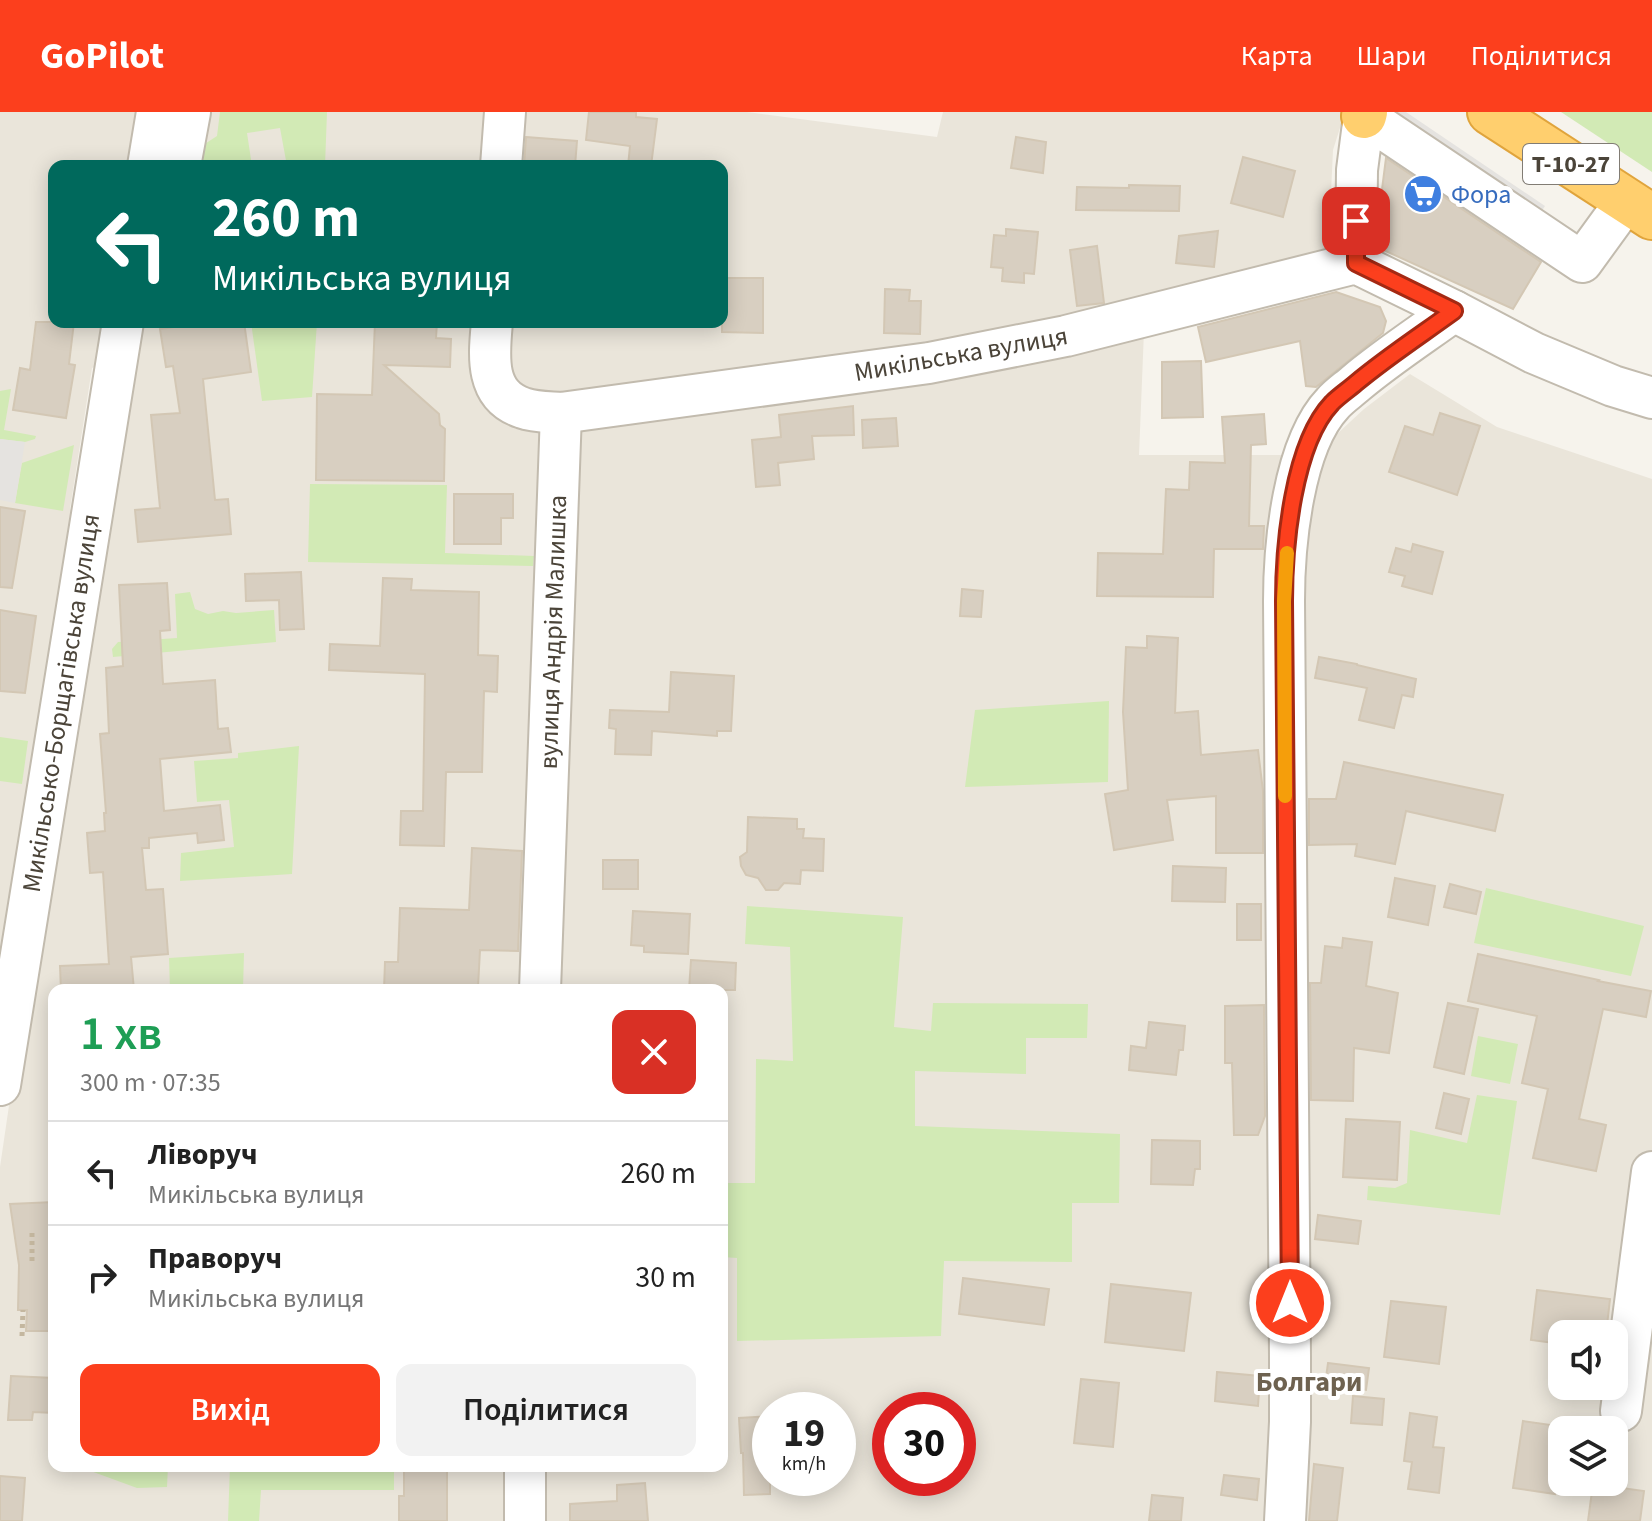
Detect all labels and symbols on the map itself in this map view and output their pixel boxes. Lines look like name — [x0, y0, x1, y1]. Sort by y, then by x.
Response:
road number: Т-10-27 — [1523, 144, 1619, 184]
supermarket icon: Фора — [1402, 173, 1444, 215]
place label: Фора — [1451, 176, 1511, 213]
pin — [1322, 187, 1390, 255]
street label: Микільська вулиця — [851, 317, 1071, 391]
street label: вулиця Андрія Малишка — [530, 494, 576, 770]
street label: Микільсько-Борщагівська вулиця — [13, 511, 109, 895]
position arrow — [1248, 1261, 1332, 1345]
district label: Болгари — [1256, 1362, 1362, 1402]
speed limit sign: 30 — [872, 1392, 976, 1496]

